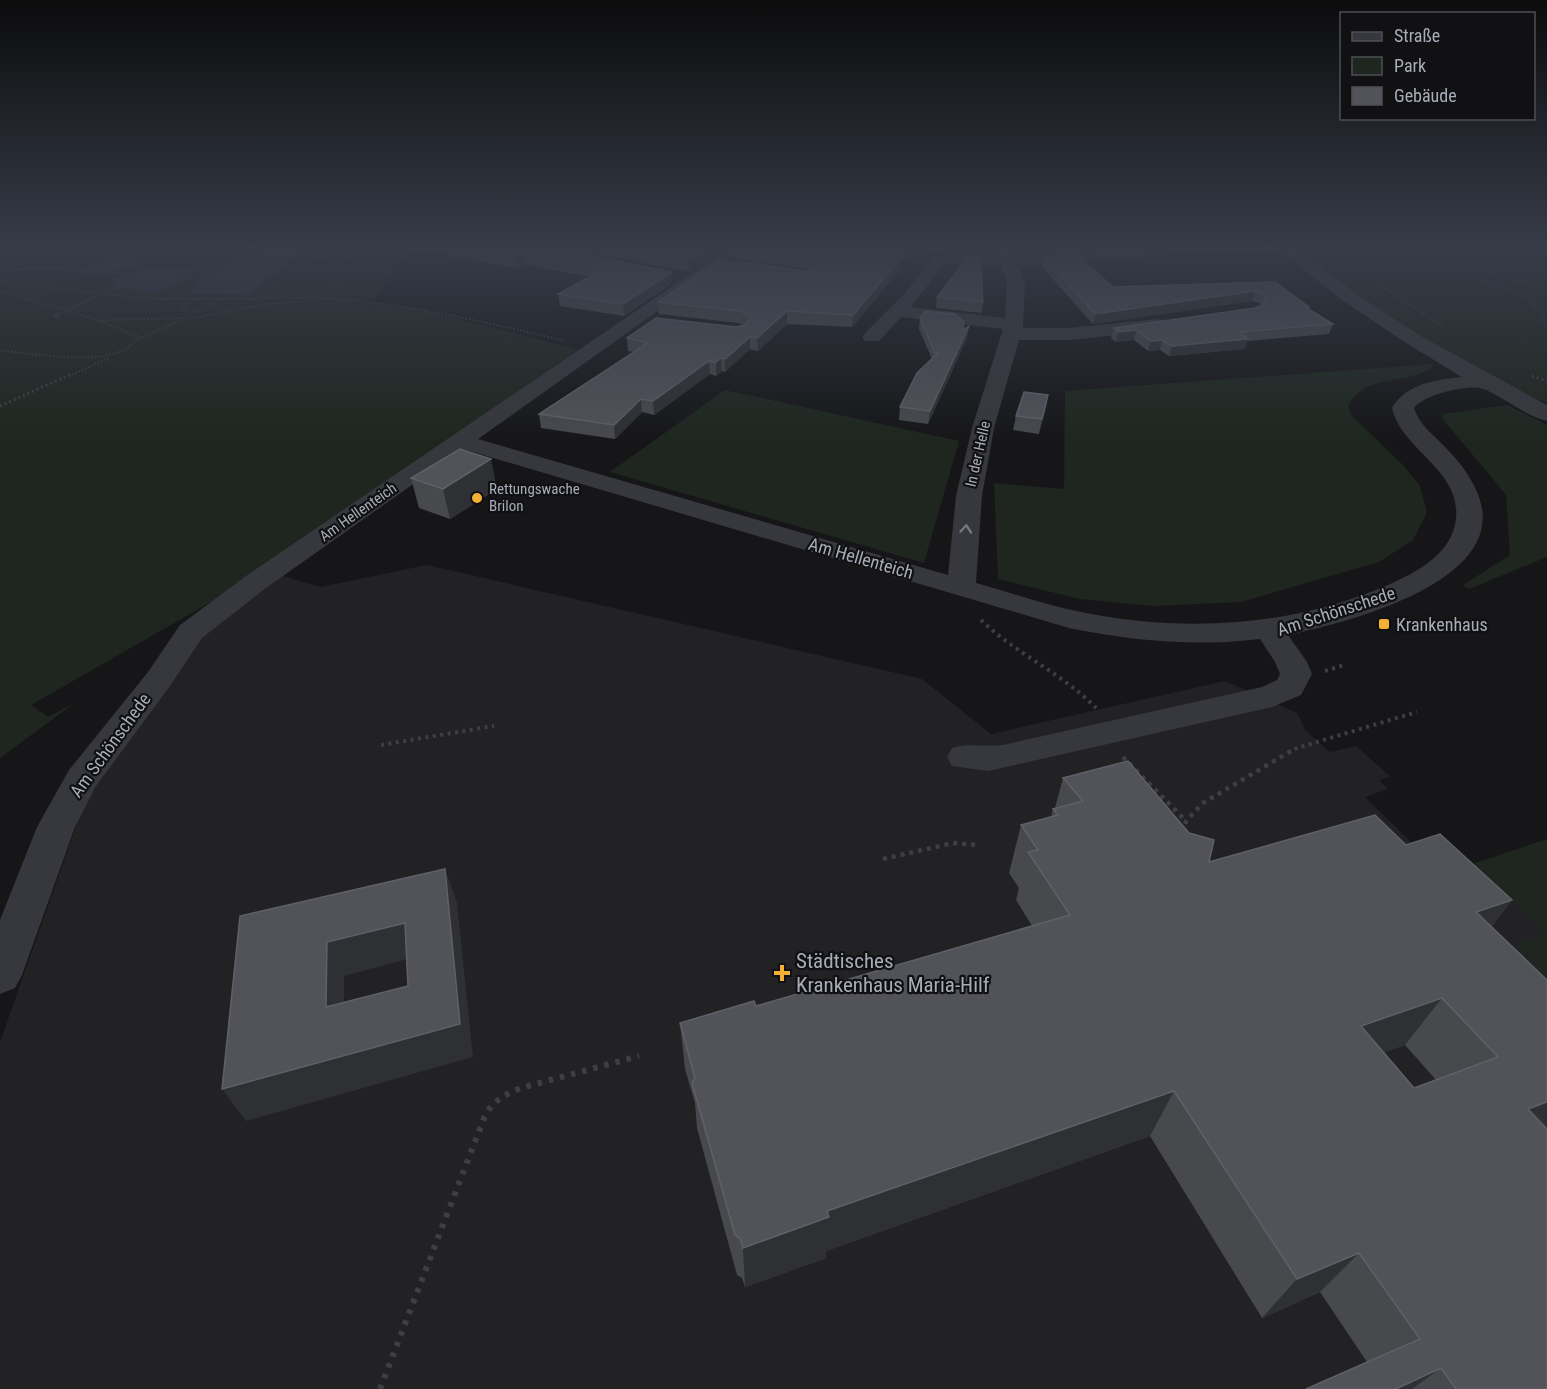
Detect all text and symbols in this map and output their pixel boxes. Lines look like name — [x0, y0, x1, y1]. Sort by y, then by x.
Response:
legend — [1340, 12, 1535, 120]
text: Straße — [1394, 25, 1440, 46]
text: Park — [1394, 55, 1426, 76]
text: Gebäude — [1394, 85, 1457, 106]
street label: In der Helle — [962, 419, 994, 489]
street label: Am Hellenteich — [316, 479, 400, 545]
place label: Rettungswache Brilon — [489, 480, 580, 515]
marker: Rettungswache Brilon — [470, 491, 484, 505]
one-way arrow — [959, 524, 972, 533]
street label: Am Hellenteich — [806, 533, 916, 583]
street label: Am Schönschede — [1274, 582, 1398, 640]
place label: Krankenhaus — [1396, 614, 1488, 635]
marker: Krankenhaus — [1377, 617, 1391, 631]
street label: Am Schönschede — [65, 689, 155, 801]
place label: Städtisches Krankenhaus Maria-Hilf — [796, 949, 990, 997]
marker: Städtisches Krankenhaus Maria-Hilf — [773, 964, 791, 982]

